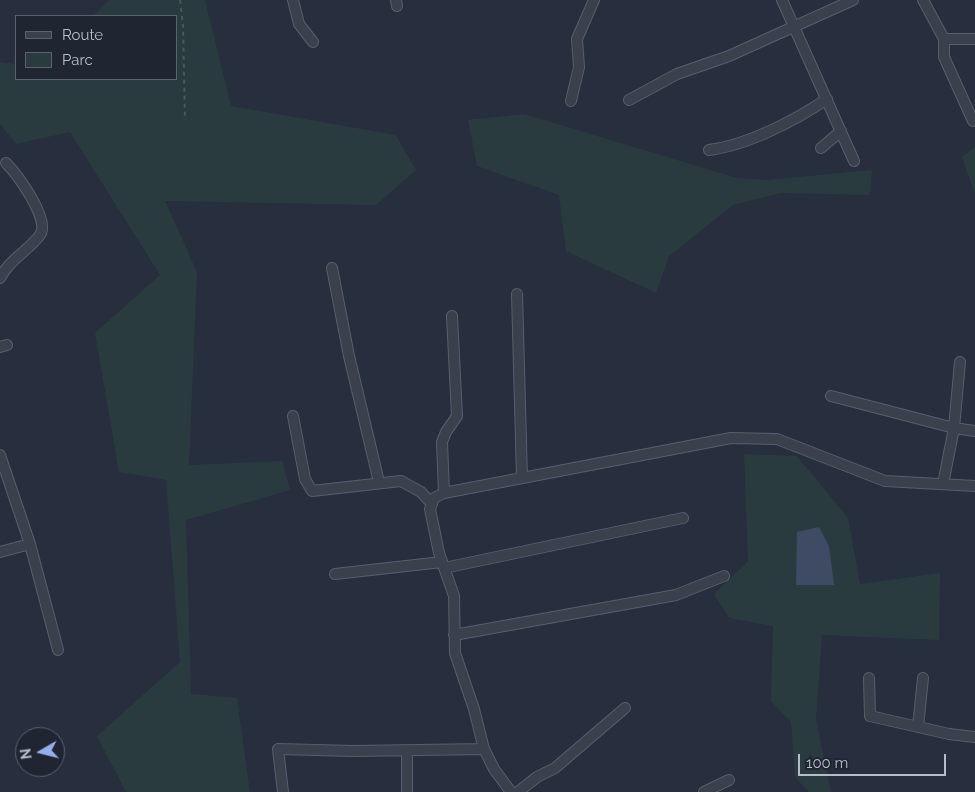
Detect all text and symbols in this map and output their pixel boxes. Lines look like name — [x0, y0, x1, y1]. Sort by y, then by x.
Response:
legend — [15, 15, 178, 80]
text: Route — [62, 26, 103, 44]
text: Parc — [62, 51, 93, 69]
north arrow — [15, 727, 65, 777]
scale bar — [800, 744, 948, 776]
text: N — [17, 748, 35, 760]
text: 100 m — [806, 754, 848, 772]

